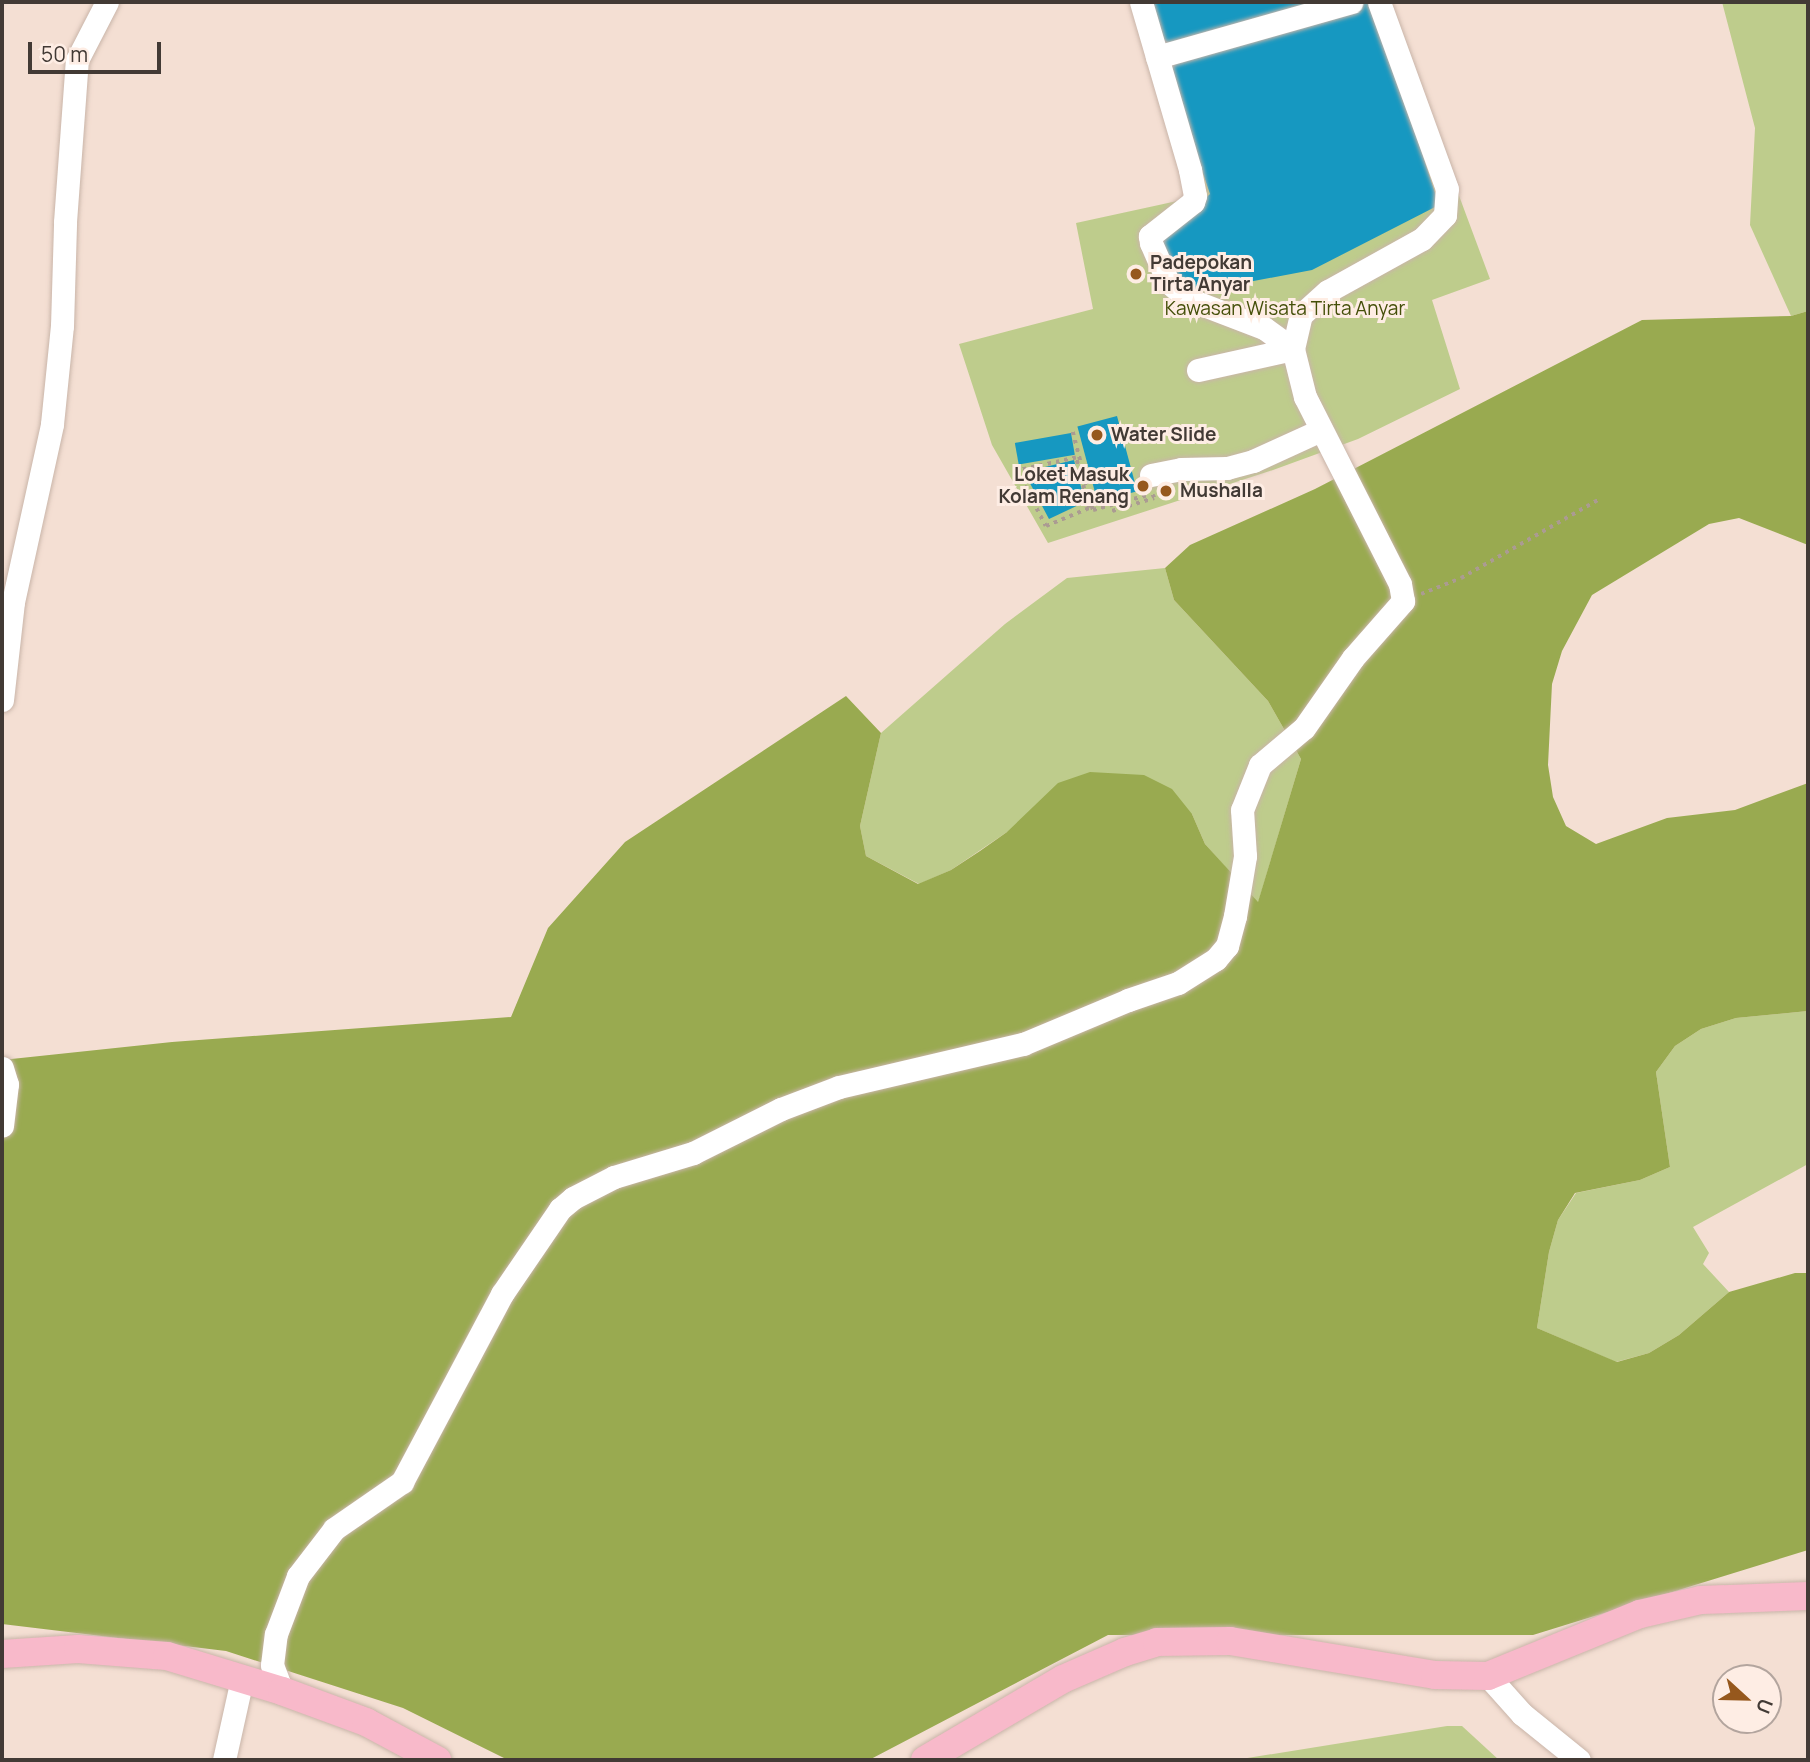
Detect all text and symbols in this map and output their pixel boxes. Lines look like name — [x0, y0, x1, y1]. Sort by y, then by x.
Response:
scale bar — [32, 28, 164, 72]
text: 50 m — [41, 40, 88, 68]
place label: Padepokan Tirta Anyar — [1150, 252, 1252, 296]
marker: Padepokan Tirta Anyar — [1128, 266, 1144, 282]
park label: Kawasan Wisata Tirta Anyar — [1165, 298, 1405, 320]
place label: Water Slide — [1111, 424, 1216, 446]
marker: Water Slide — [1089, 427, 1105, 443]
place label: Loket Masuk Kolam Renang — [998, 464, 1129, 508]
marker: Loket Masuk Kolam Renang — [1135, 478, 1151, 494]
place label: Mushalla — [1180, 480, 1263, 502]
marker: Mushalla — [1158, 483, 1174, 499]
north arrow — [1712, 1664, 1782, 1734]
text: U — [1750, 1695, 1779, 1717]

